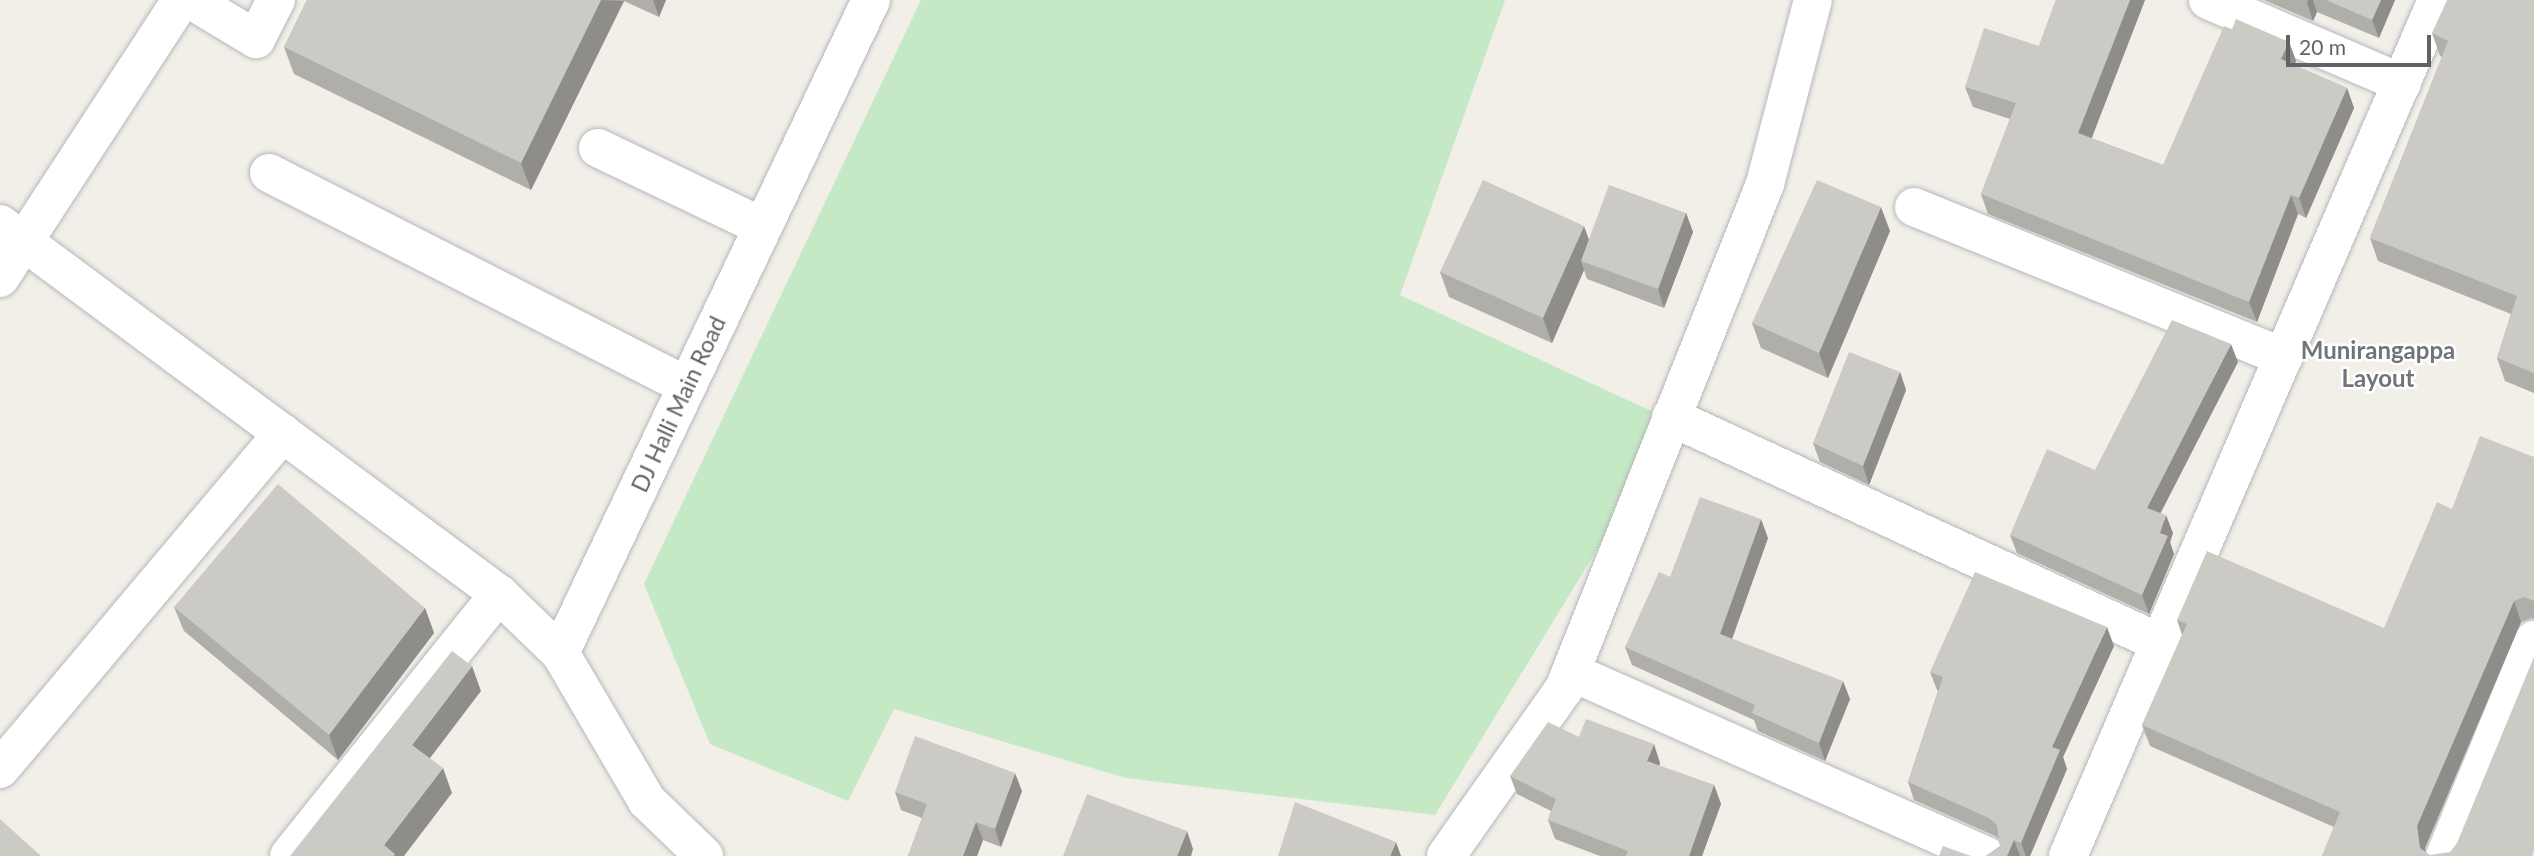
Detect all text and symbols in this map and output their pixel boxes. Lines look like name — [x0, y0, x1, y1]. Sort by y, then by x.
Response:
scale bar — [2289, 21, 2434, 65]
text: 20 m — [2299, 34, 2346, 59]
street label: DJ Halli Main Road — [625, 312, 731, 496]
district label: Munirangappa Layout — [2301, 336, 2455, 392]

